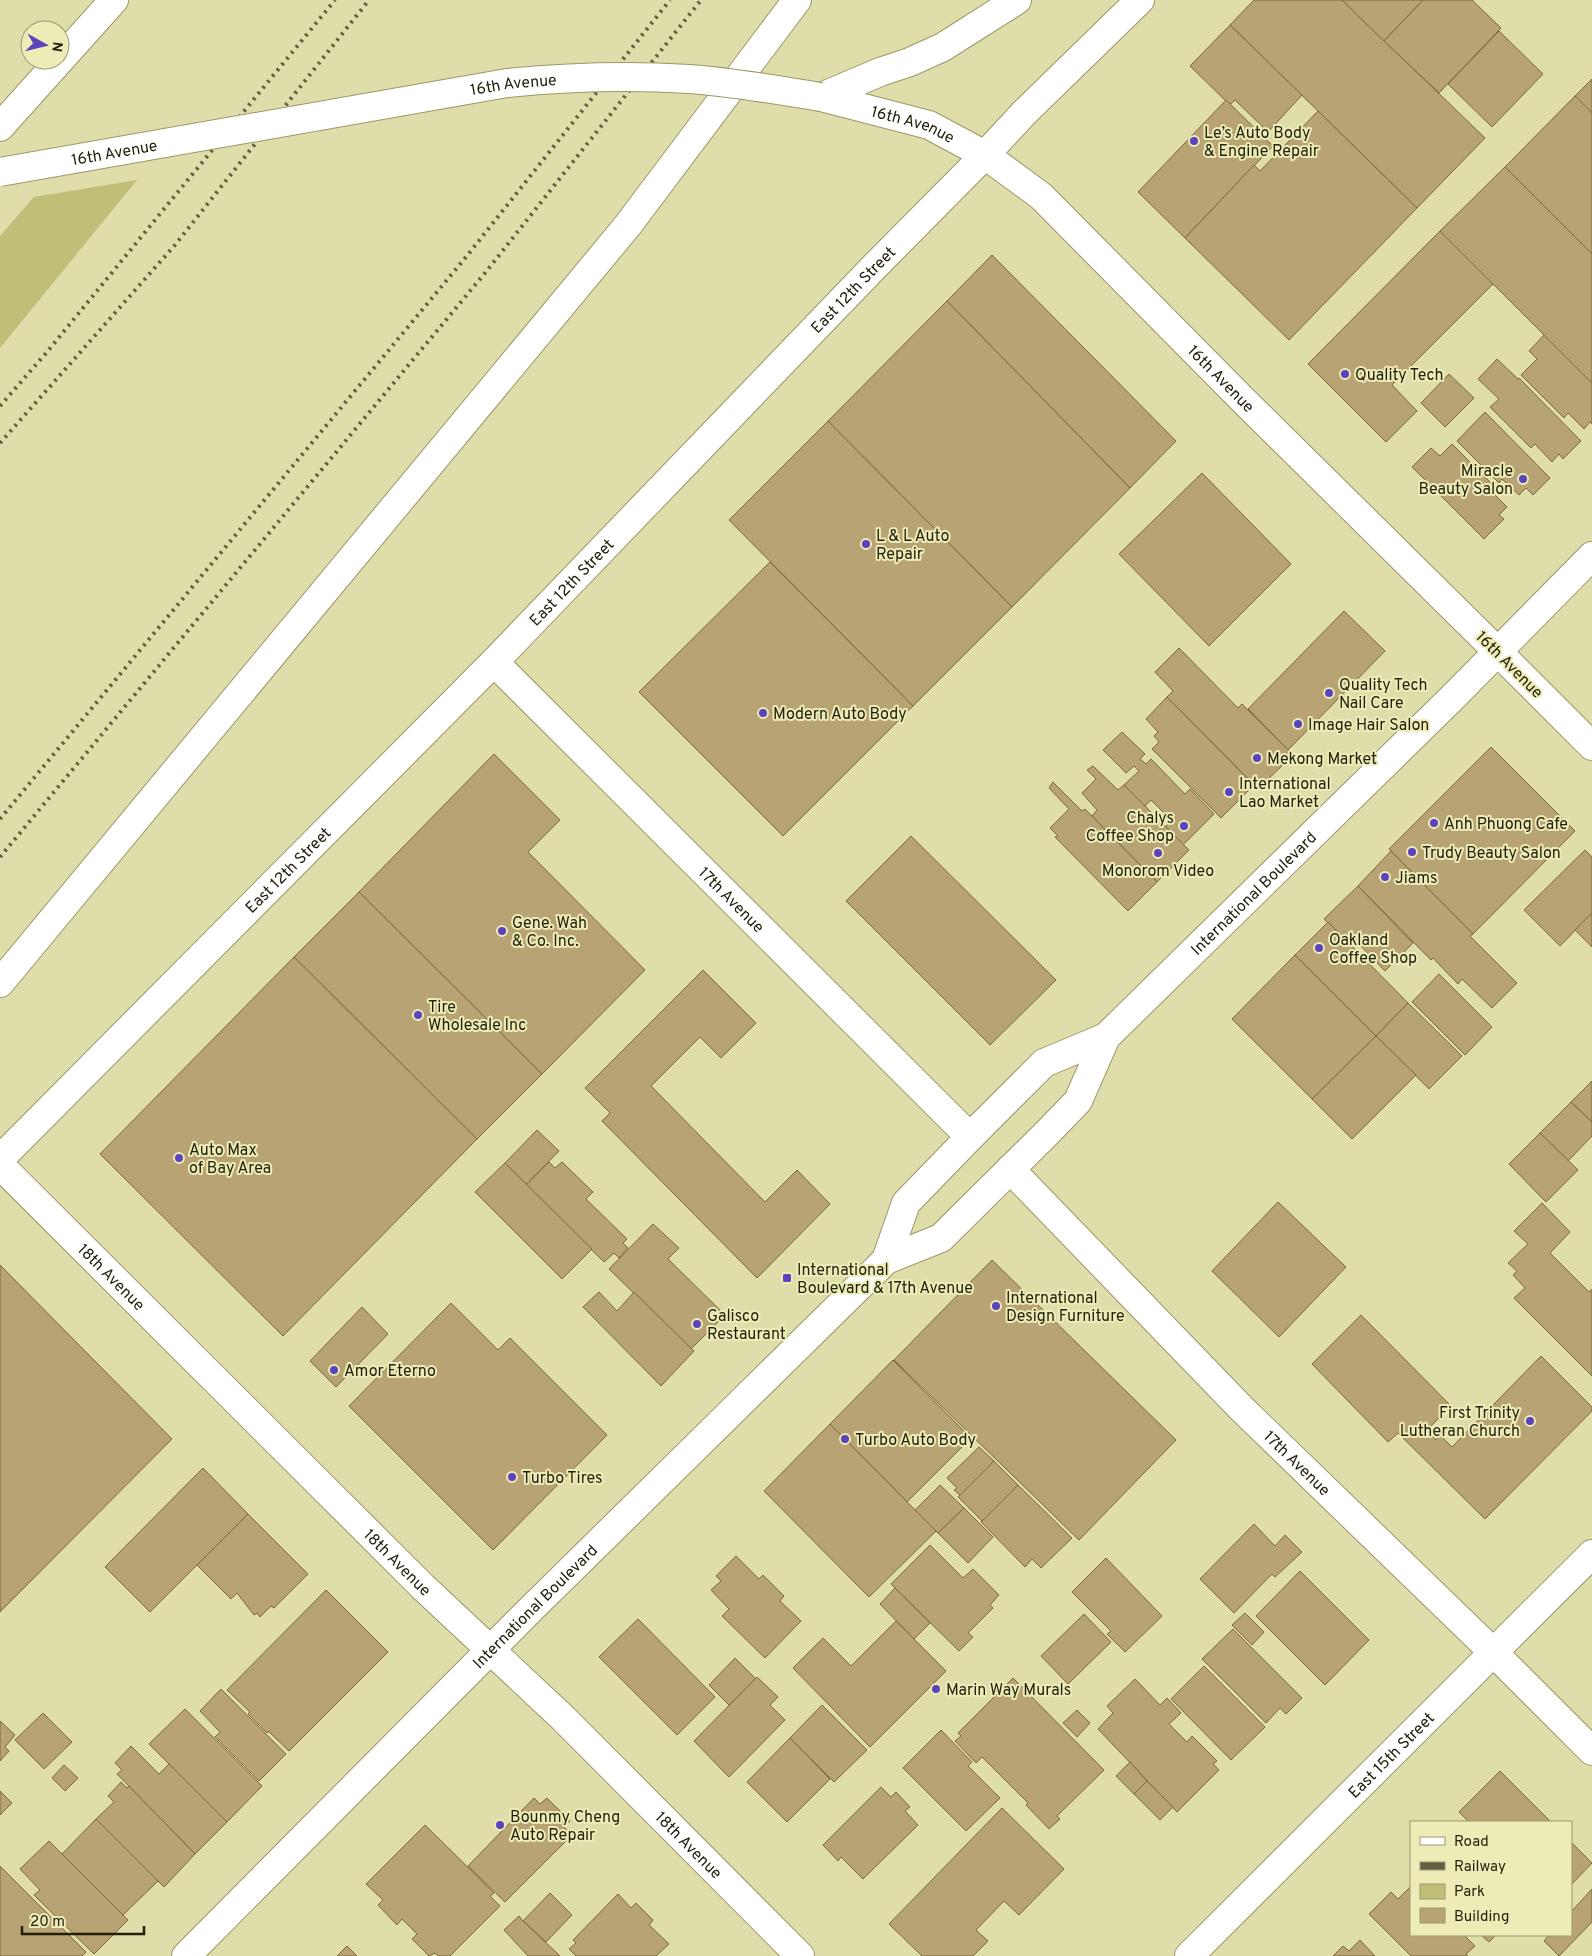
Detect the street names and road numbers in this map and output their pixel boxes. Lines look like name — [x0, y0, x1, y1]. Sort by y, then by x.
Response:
street label: 16th Avenue — [469, 71, 557, 101]
street label: 16th Avenue — [869, 102, 957, 149]
street label: 16th Avenue — [70, 137, 159, 171]
street label: East 12th Street — [807, 243, 901, 338]
street label: 16th Avenue — [1182, 342, 1258, 418]
street label: East 12th Street — [526, 535, 619, 631]
street label: 16th Avenue — [1471, 628, 1546, 703]
street label: East 12th Street — [242, 824, 336, 918]
street label: International Boulevard — [1188, 828, 1322, 960]
street label: 17th Avenue — [693, 864, 768, 938]
street label: 18th Avenue — [73, 1240, 148, 1316]
street label: 17th Avenue — [1259, 1427, 1334, 1501]
street label: 18th Avenue — [359, 1526, 434, 1601]
street label: International Boulevard — [469, 1541, 603, 1674]
street label: East 15th Street — [1345, 1709, 1439, 1803]
street label: 18th Avenue — [650, 1808, 725, 1884]

